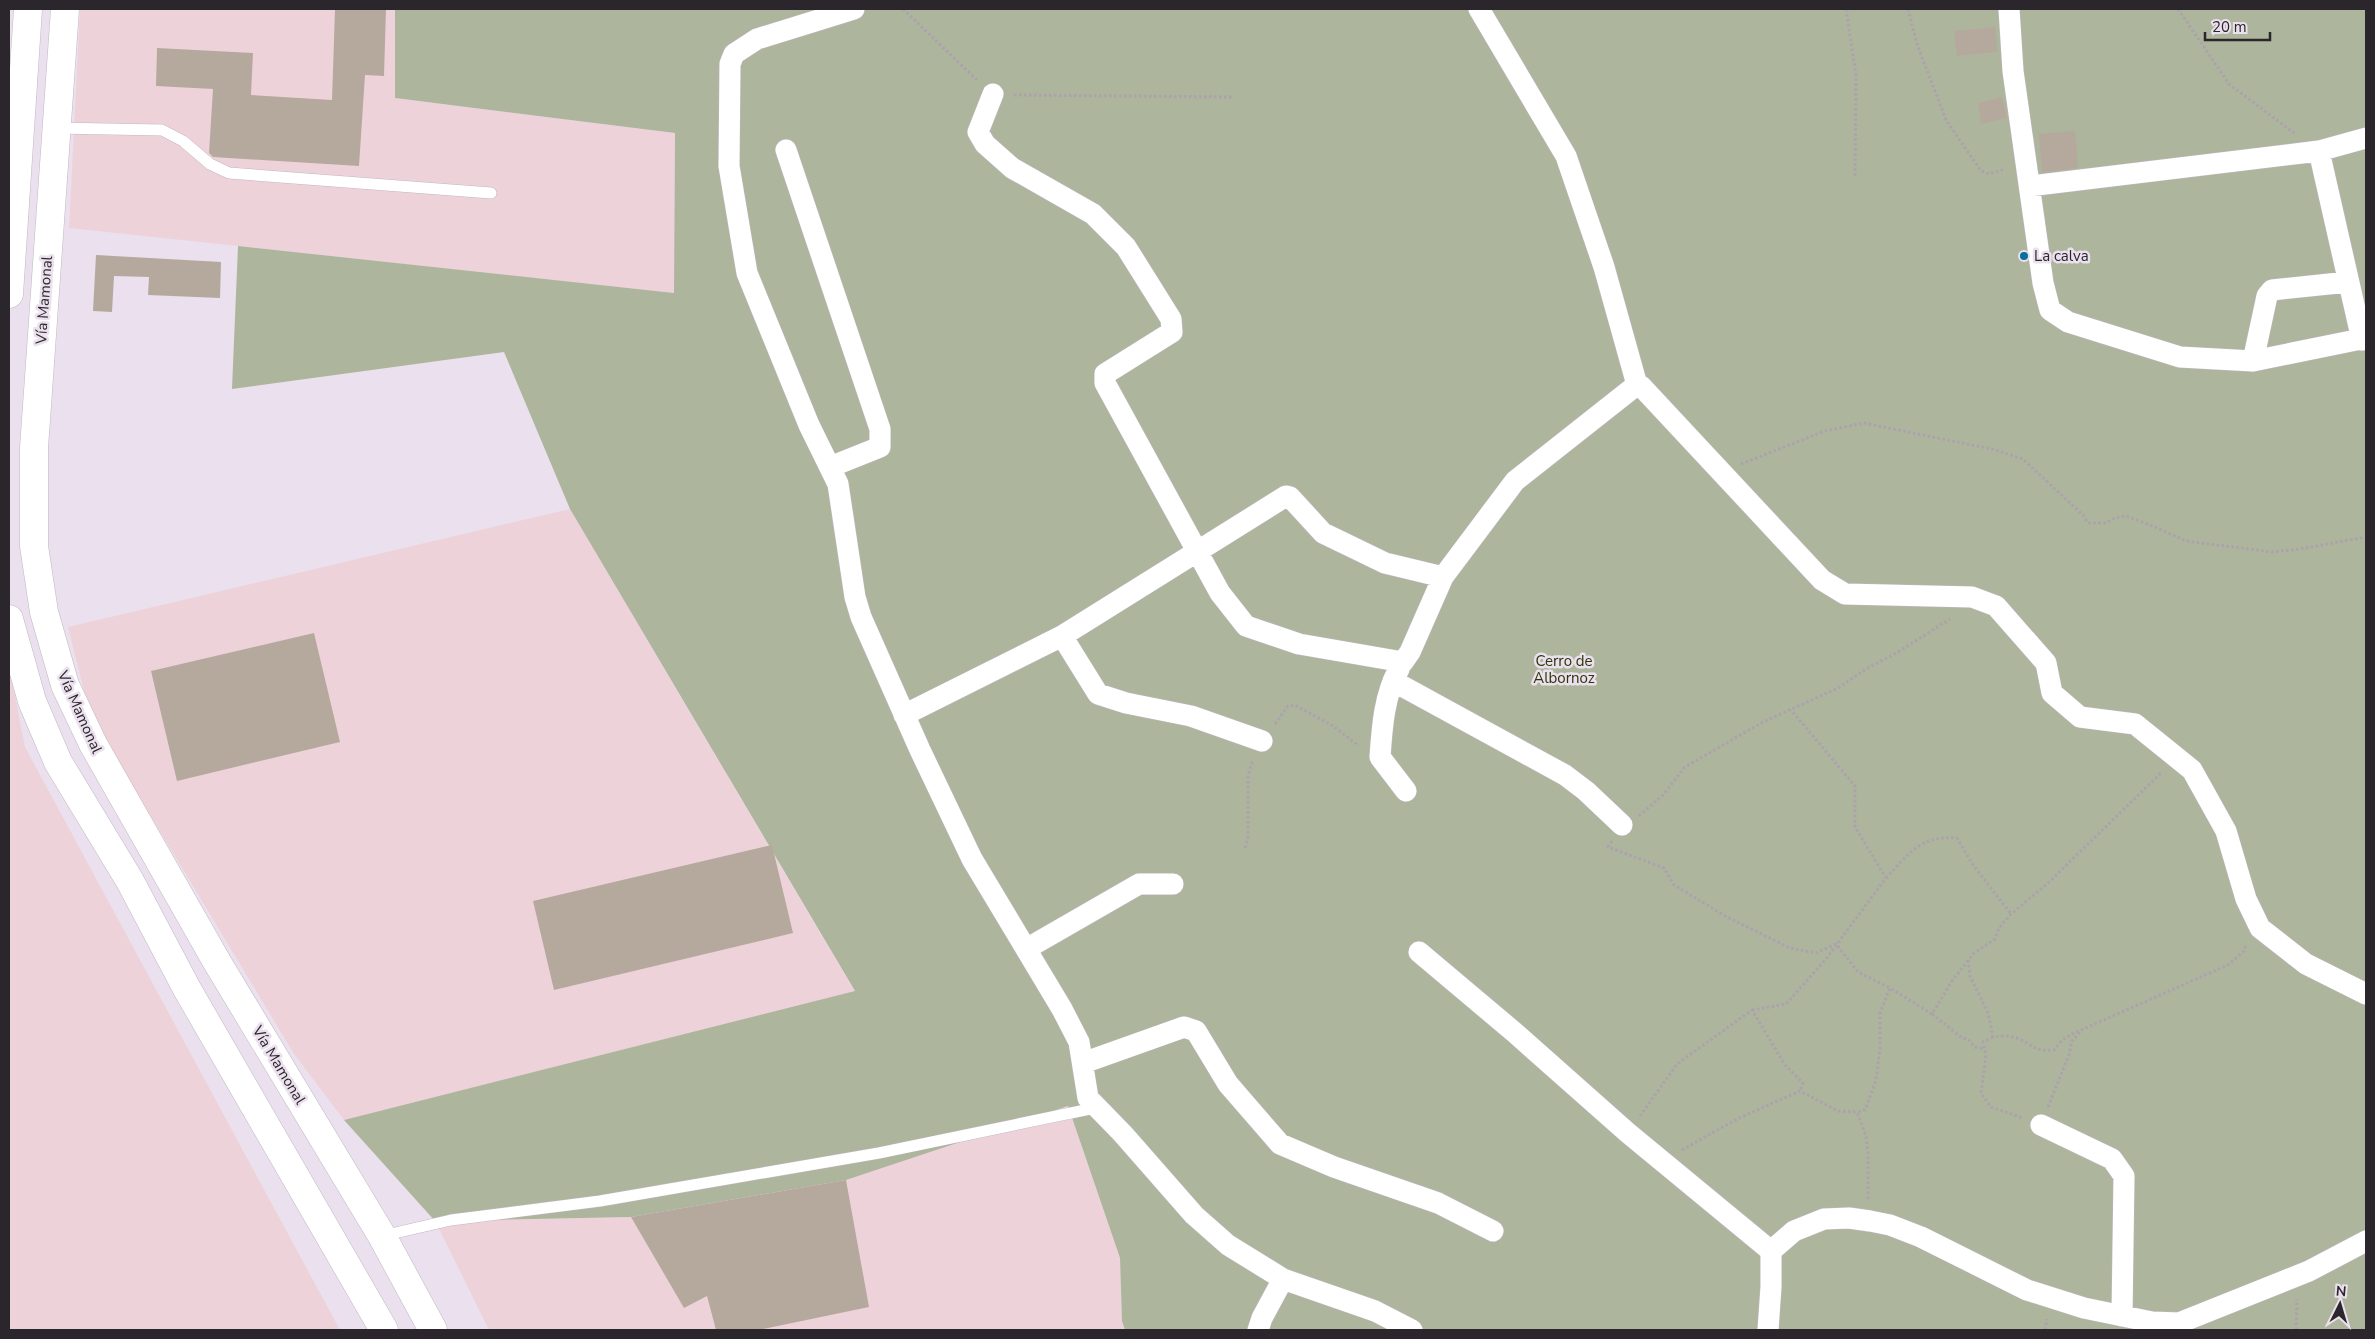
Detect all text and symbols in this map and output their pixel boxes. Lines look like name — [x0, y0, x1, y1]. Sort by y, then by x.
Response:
scale bar — [2205, 10, 2270, 42]
text: 20 m — [2212, 17, 2247, 37]
place label: La calva — [2034, 246, 2089, 266]
marker: La calva — [2018, 250, 2030, 262]
street label: Vía Mamonal — [31, 255, 57, 346]
park label: Cerro de Albornoz — [1533, 651, 1595, 688]
street label: Vía Mamonal — [52, 667, 107, 757]
street label: Vía Mamonal — [247, 1021, 311, 1109]
north arrow — [2315, 1279, 2365, 1329]
text: N — [2335, 1282, 2347, 1301]

